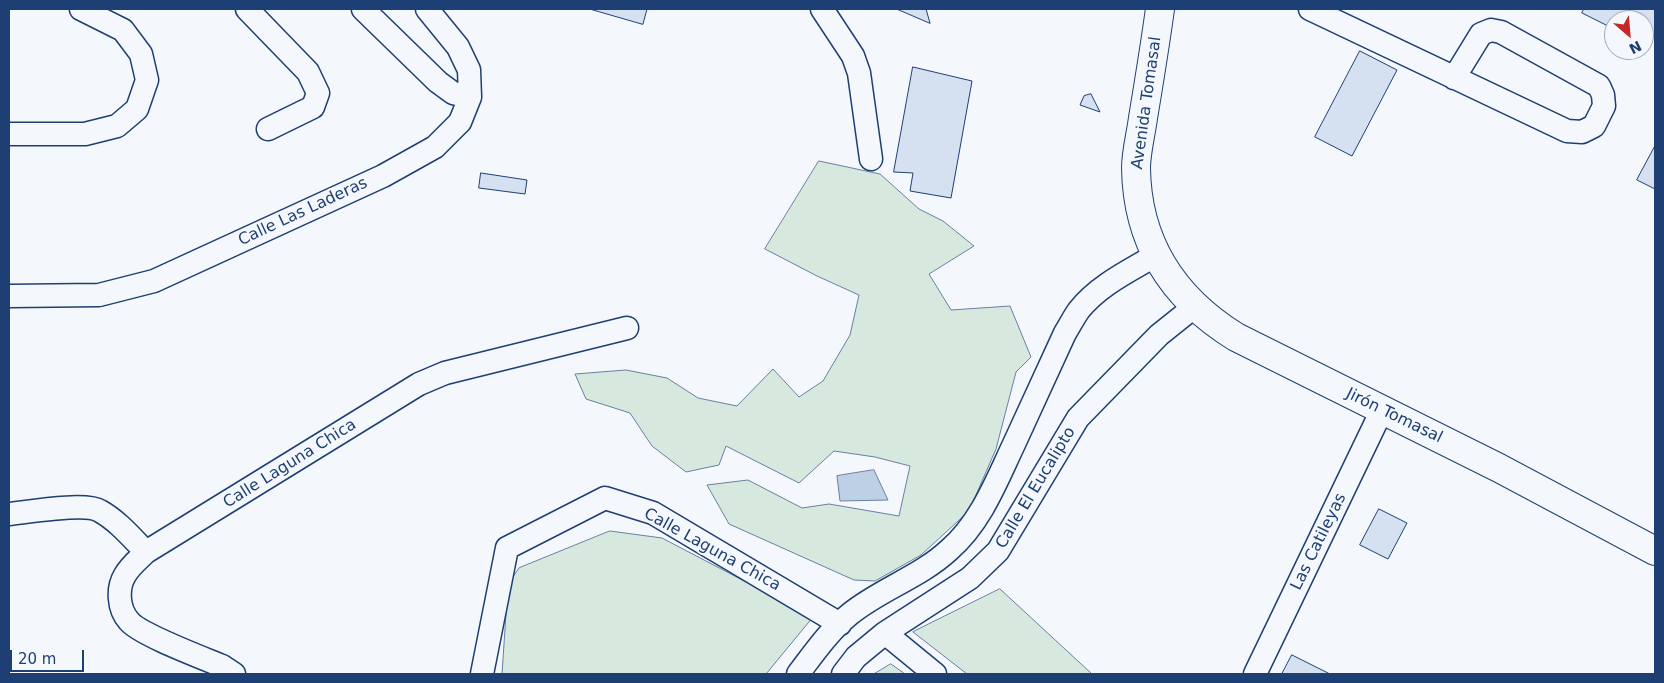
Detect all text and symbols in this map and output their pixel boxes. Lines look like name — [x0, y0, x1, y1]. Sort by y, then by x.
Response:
north arrow — [1604, 10, 1654, 60]
street label: Avenida Tomasal — [1128, 35, 1166, 171]
text: N — [1627, 38, 1644, 57]
street label: Calle Las Laderas — [235, 174, 371, 250]
street label: Jirón Tomasal — [1343, 384, 1445, 448]
street label: Calle Laguna Chica — [220, 415, 360, 513]
street label: Calle El Eucalipto — [992, 424, 1080, 552]
street label: Las Catileyas — [1287, 490, 1351, 594]
street label: Calle Laguna Chica — [640, 504, 784, 596]
scale bar — [12, 640, 86, 672]
text: 20 m — [18, 650, 56, 668]

